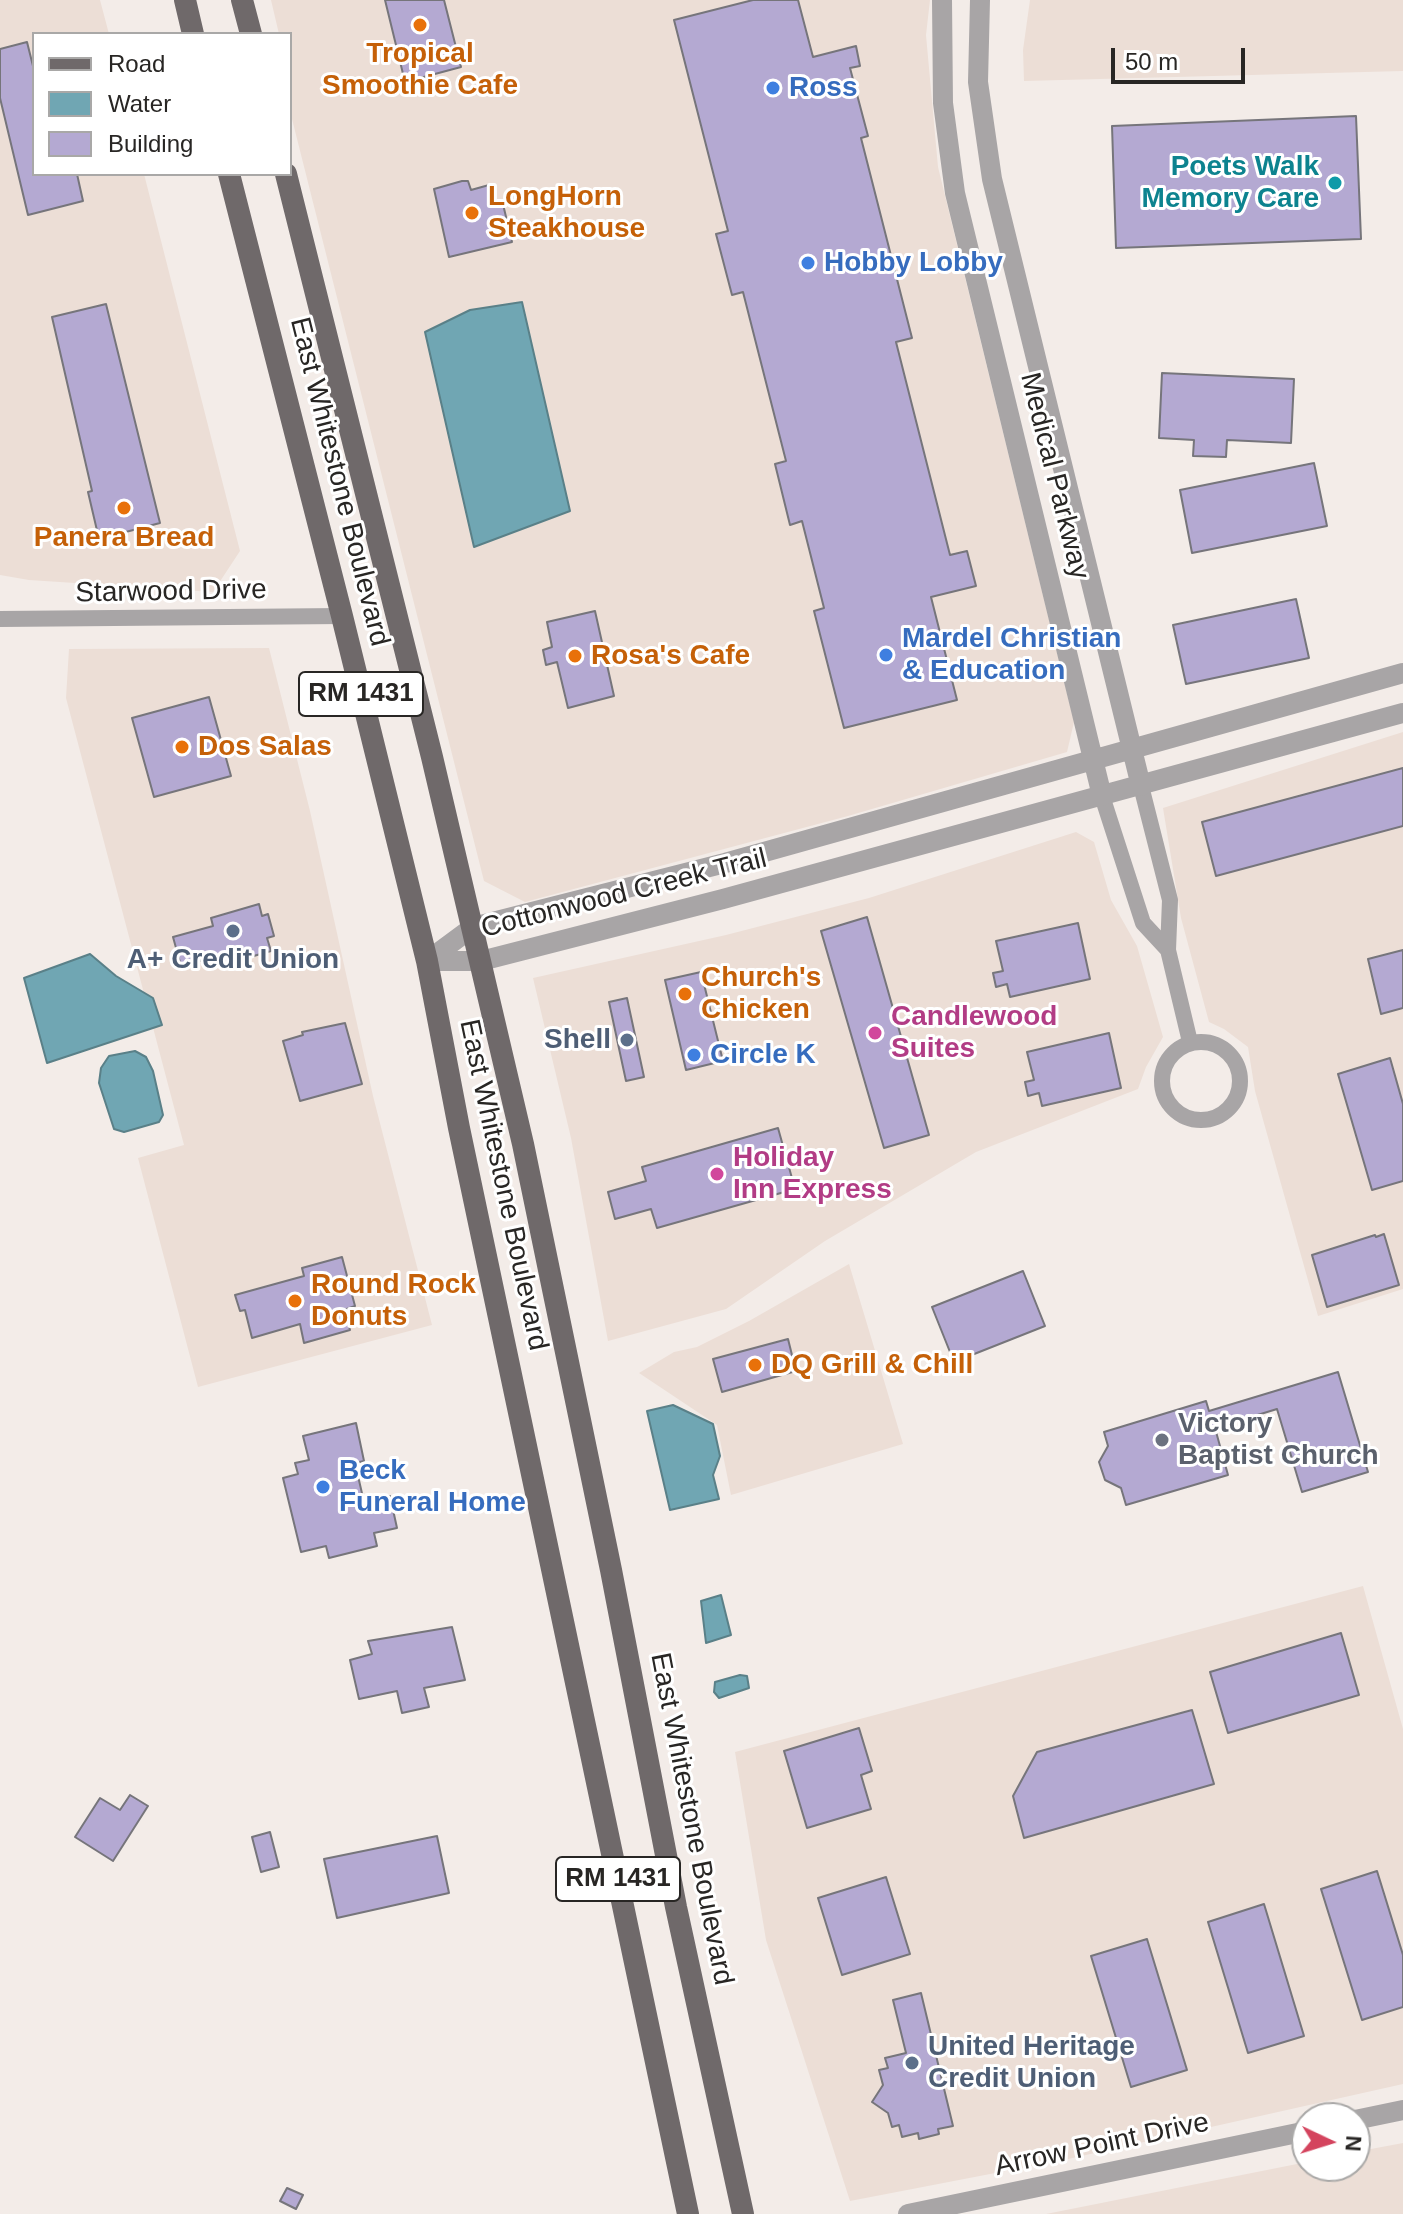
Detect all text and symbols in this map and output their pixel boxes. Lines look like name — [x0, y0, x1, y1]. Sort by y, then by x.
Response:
marker: Tropical Smoothie Cafe — [411, 16, 429, 34]
legend — [32, 32, 292, 176]
scale bar — [1115, 32, 1249, 82]
place label: Tropical Smoothie Cafe — [322, 37, 518, 103]
text: 50 m — [1125, 48, 1178, 75]
text: Road — [108, 50, 165, 77]
place label: Ross — [789, 71, 857, 105]
marker: Ross — [764, 79, 782, 97]
text: Water — [108, 90, 171, 117]
text: Building — [108, 130, 193, 157]
place label: Poets Walk Memory Care — [1142, 150, 1319, 216]
marker: Poets Walk Memory Care — [1326, 174, 1344, 192]
place label: LongHorn Steakhouse — [488, 180, 645, 246]
marker: LongHorn Steakhouse — [463, 204, 481, 222]
place label: Hobby Lobby — [824, 246, 1003, 280]
marker: Hobby Lobby — [799, 254, 817, 272]
street label: East Whitestone Boulevard — [282, 314, 396, 650]
street label: Medical Parkway — [1012, 369, 1096, 583]
marker: Panera Bread — [115, 499, 133, 517]
place label: Panera Bread — [34, 521, 214, 555]
street label: Starwood Drive — [75, 574, 267, 610]
place label: Mardel Christian & Education — [902, 622, 1121, 688]
place label: Rosa's Cafe — [591, 639, 750, 673]
marker: Mardel Christian & Education — [877, 646, 895, 664]
marker: Rosa's Cafe — [566, 647, 584, 665]
road number: RM 1431 — [299, 672, 423, 716]
place label: Dos Salas — [198, 730, 332, 764]
marker: Dos Salas — [173, 738, 191, 756]
street label: Cottonwood Creek Trail — [478, 842, 770, 946]
marker: A+ Credit Union — [224, 922, 242, 940]
place label: A+ Credit Union — [127, 943, 339, 977]
place label: Church's Chicken — [701, 961, 821, 1027]
marker: Church's Chicken — [676, 985, 694, 1003]
place label: Candlewood Suites — [891, 1000, 1057, 1066]
street label: East Whitestone Boulevard — [451, 1016, 555, 1354]
place label: Shell — [544, 1023, 611, 1057]
marker: Candlewood Suites — [866, 1024, 884, 1042]
marker: Shell — [618, 1031, 636, 1049]
place label: Circle K — [710, 1038, 816, 1072]
marker: Circle K — [685, 1046, 703, 1064]
place label: Holiday Inn Express — [733, 1141, 892, 1207]
marker: Holiday Inn Express — [708, 1165, 726, 1183]
place label: Round Rock Donuts — [311, 1268, 476, 1334]
marker: Round Rock Donuts — [286, 1292, 304, 1310]
place label: DQ Grill & Chill — [771, 1348, 973, 1382]
marker: DQ Grill & Chill — [746, 1356, 764, 1374]
place label: Victory Baptist Church — [1178, 1407, 1379, 1473]
marker: Victory Baptist Church — [1153, 1431, 1171, 1449]
place label: Beck Funeral Home — [339, 1454, 526, 1520]
marker: Beck Funeral Home — [314, 1478, 332, 1496]
street label: East Whitestone Boulevard — [642, 1650, 740, 1988]
road number: RM 1431 — [556, 1857, 680, 1901]
place label: United Heritage Credit Union — [928, 2030, 1135, 2096]
marker: United Heritage Credit Union — [903, 2054, 921, 2072]
north arrow — [1291, 2102, 1371, 2182]
street label: Arrow Point Drive — [992, 2106, 1212, 2184]
text: N — [1340, 2135, 1366, 2152]

